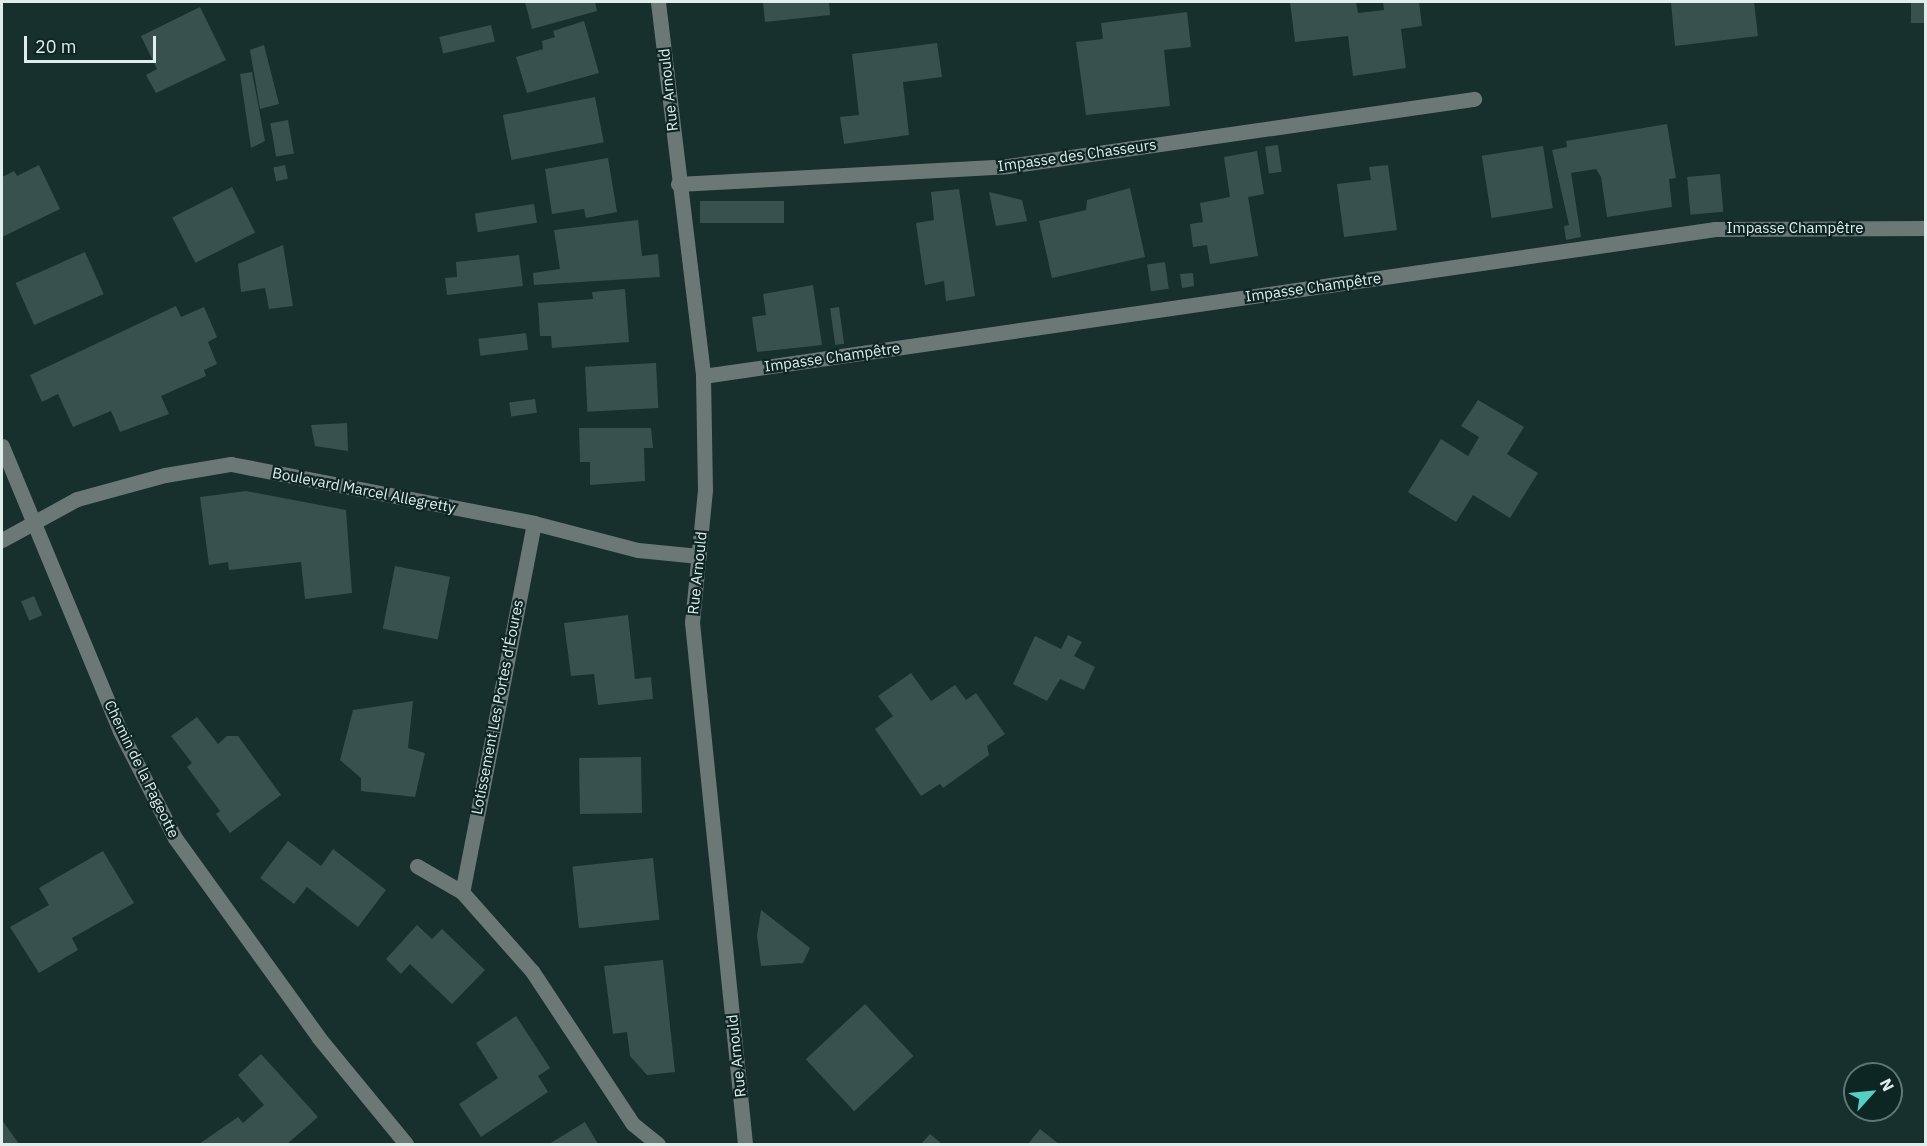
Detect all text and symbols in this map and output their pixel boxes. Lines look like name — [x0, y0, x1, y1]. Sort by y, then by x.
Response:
scale bar — [27, 24, 159, 62]
text: 20 m — [35, 35, 77, 58]
street label: Rue Arnould — [655, 48, 681, 132]
street label: Impasse des Chasseurs — [997, 135, 1157, 175]
street label: Impasse Champêtre — [1727, 219, 1863, 237]
street label: Impasse Champêtre — [1244, 269, 1382, 305]
street label: Impasse Champêtre — [763, 339, 901, 375]
street label: Boulevard Marcel Allegretty — [271, 463, 457, 517]
street label: Rue Arnould — [684, 531, 710, 615]
street label: Lotissement Les Portes d'Éoures — [467, 598, 527, 816]
street label: Chemin de la Pageotte — [101, 697, 183, 841]
street label: Rue Arnould — [723, 1014, 749, 1098]
north arrow — [1843, 1062, 1903, 1122]
text: N — [1876, 1075, 1899, 1094]

